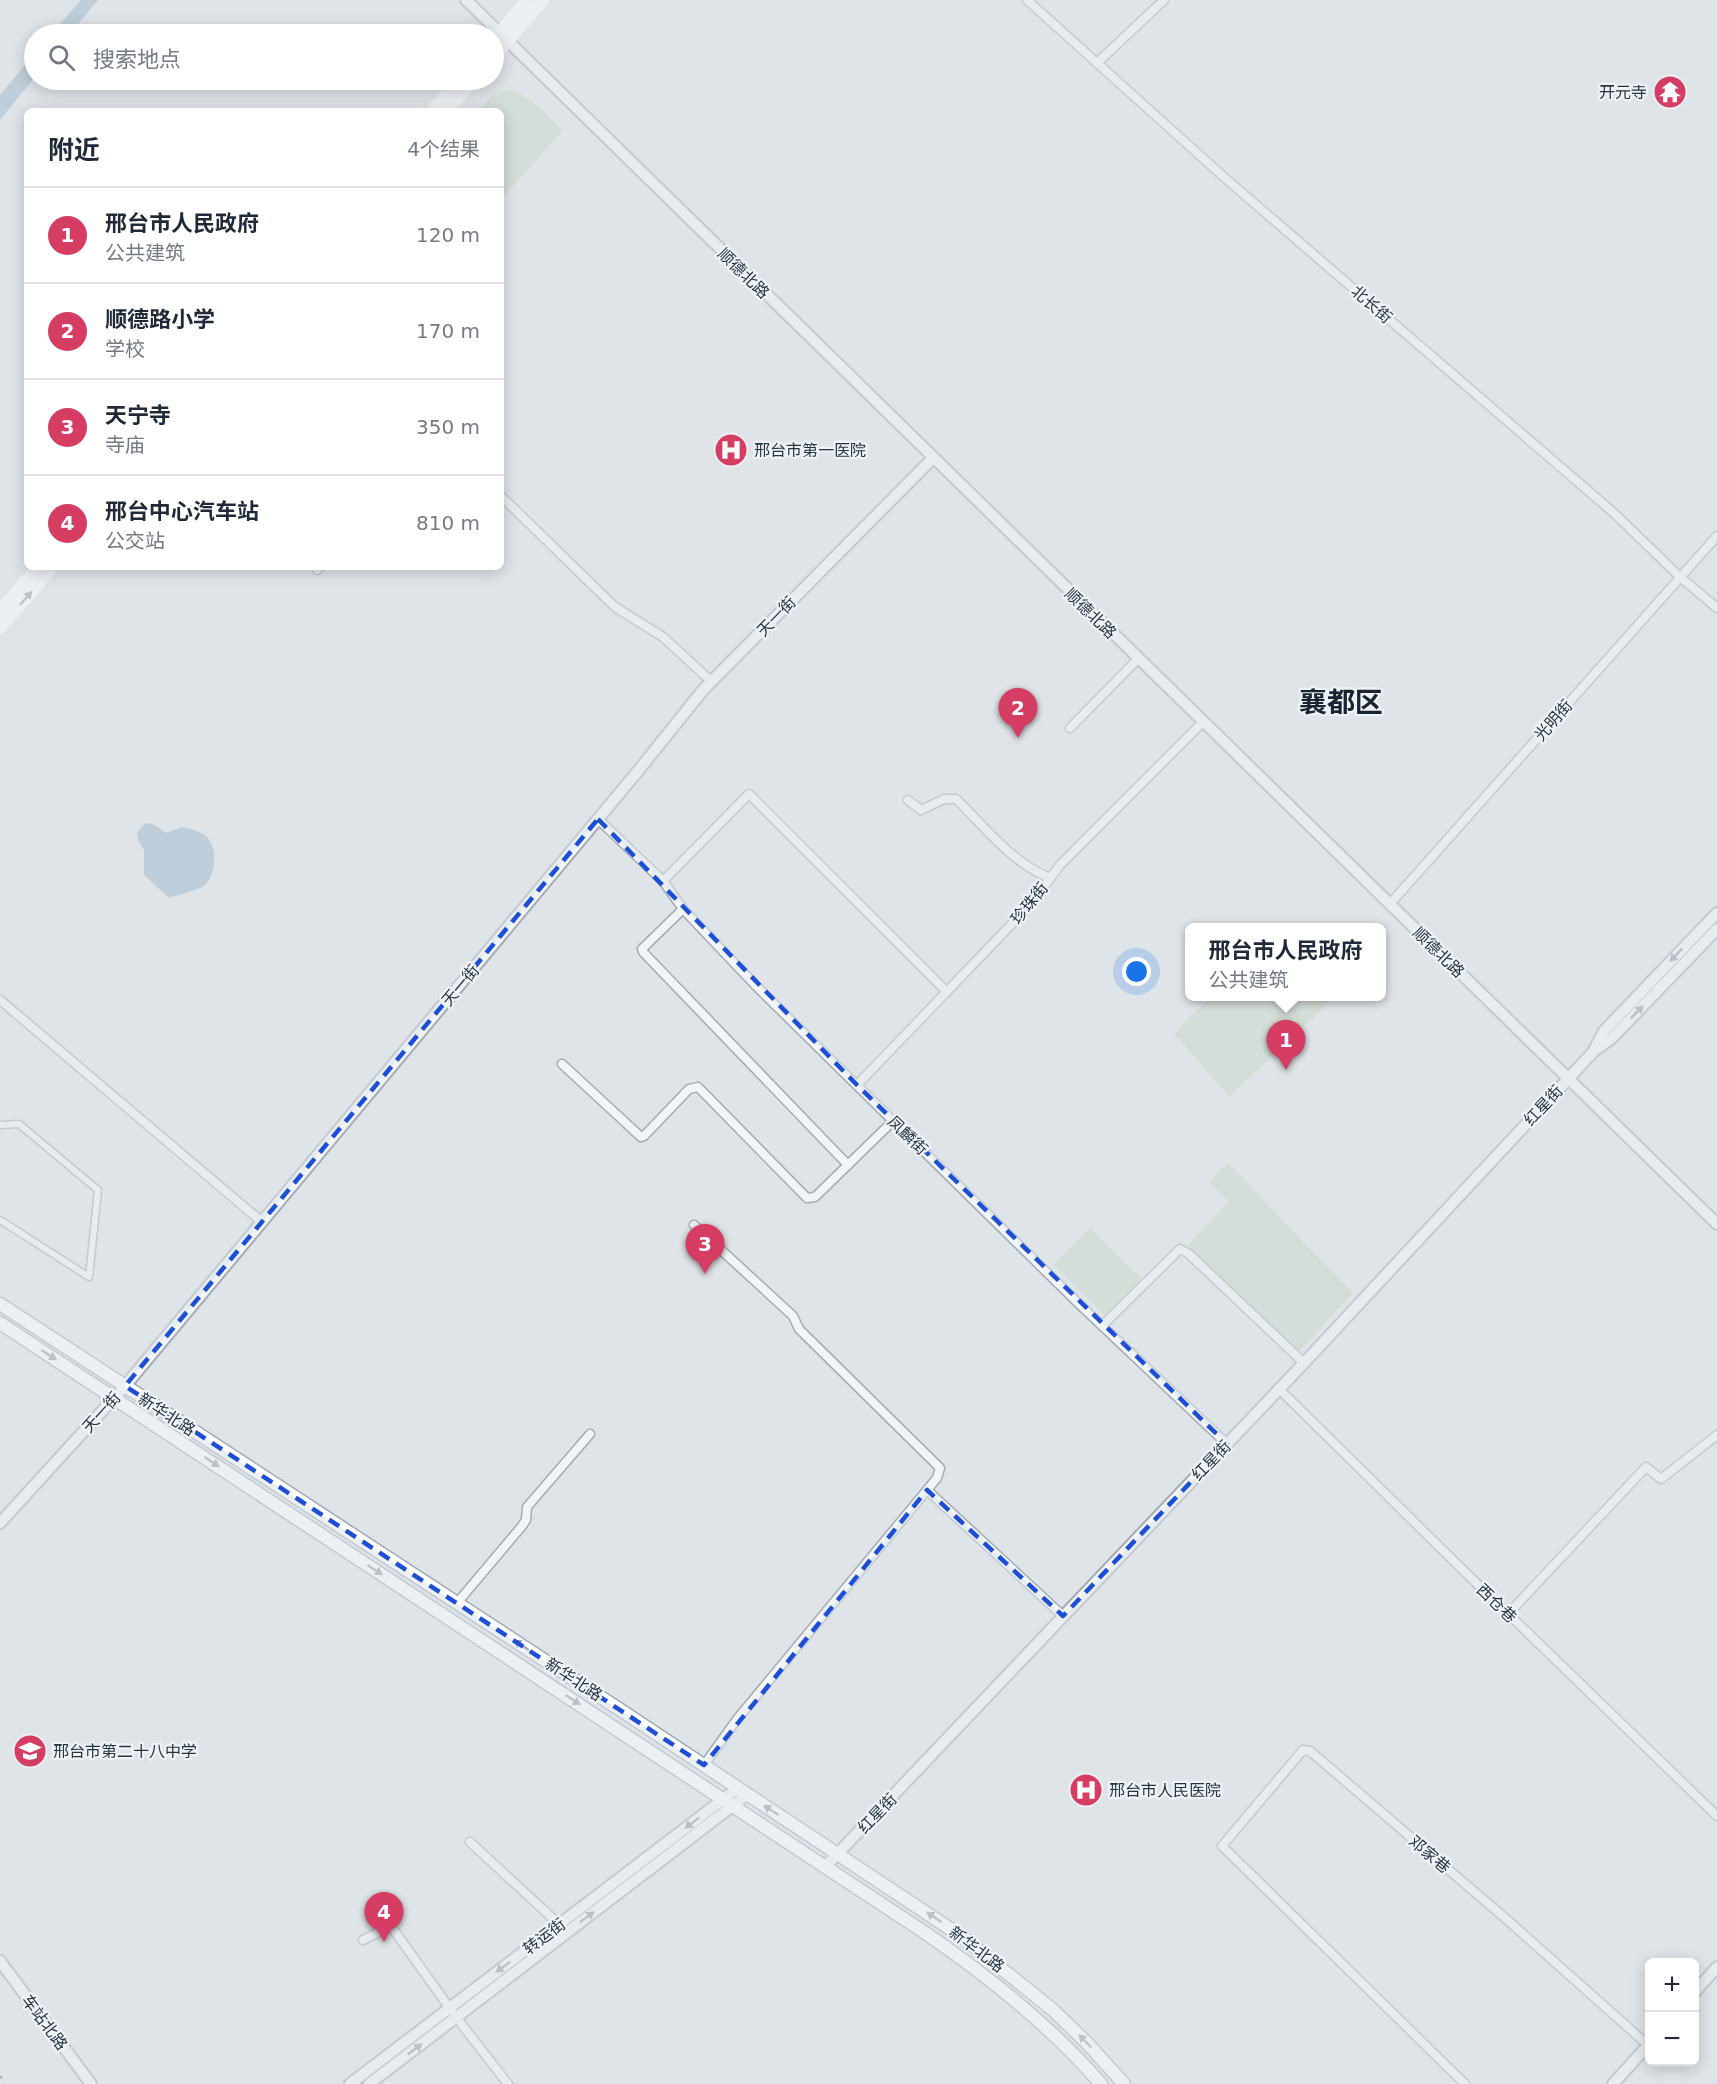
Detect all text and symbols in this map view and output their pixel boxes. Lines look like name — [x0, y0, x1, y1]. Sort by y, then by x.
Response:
search box — [24, 24, 504, 90]
icon: search — [45, 41, 78, 74]
text: 搜索地点 — [93, 47, 181, 72]
temple icon: 开元寺 — [1652, 74, 1688, 110]
place label: 开元寺 — [1599, 83, 1647, 102]
text: 附近 — [48, 135, 100, 165]
text: 4个结果 — [407, 137, 480, 161]
text: 邢台市人民政府 — [105, 211, 259, 236]
text: 1 — [61, 223, 74, 247]
text: 120 m — [416, 223, 480, 247]
text: 公共建筑 — [105, 241, 185, 265]
street label: 顺德北路 — [714, 244, 773, 302]
street label: 北长街 — [1347, 281, 1396, 327]
text: 顺德路小学 — [105, 307, 215, 332]
text: 2 — [61, 319, 74, 343]
text: 170 m — [416, 319, 480, 343]
text: 学校 — [105, 337, 145, 361]
text: 天宁寺 — [105, 403, 171, 428]
text: 3 — [61, 415, 74, 439]
text: 350 m — [416, 415, 480, 439]
hospital icon: 邢台市第一医院 — [713, 432, 749, 468]
text: 寺庙 — [105, 433, 145, 457]
place label: 邢台市第一医院 — [754, 441, 866, 460]
text: 邢台中心汽车站 — [105, 499, 259, 524]
text: 4 — [61, 511, 74, 535]
text: 810 m — [416, 511, 480, 535]
text: 公交站 — [105, 529, 165, 553]
street label: 顺德北路 — [1061, 584, 1120, 642]
one-way arrow — [20, 590, 33, 606]
street label: 天一街 — [753, 592, 800, 640]
district label: 襄都区 — [1299, 686, 1383, 719]
pin: 2 — [998, 688, 1038, 738]
street label: 光明街 — [1530, 696, 1576, 745]
street label: 珍珠街 — [1007, 879, 1052, 928]
popup — [1185, 923, 1386, 1001]
street label: 顺德北路 — [1409, 923, 1468, 981]
text: 邢台市人民政府 — [1208, 938, 1363, 963]
one-way arrow — [1670, 948, 1684, 962]
your location — [1122, 957, 1151, 986]
street label: 天一街 — [438, 961, 483, 1010]
text: 公共建筑 — [1208, 968, 1288, 992]
one-way arrow — [1630, 1005, 1644, 1019]
pin: 1 — [1266, 1020, 1306, 1070]
street label: 红星街 — [1520, 1081, 1567, 1129]
street label: 凤麟街 — [884, 1112, 932, 1159]
pin: 3 — [686, 1224, 724, 1274]
one-way arrow — [41, 1349, 57, 1360]
street label: 天一街 — [78, 1388, 124, 1437]
street label: 新华北路 — [135, 1389, 199, 1440]
street label: 红星街 — [1188, 1436, 1235, 1484]
one-way arrow — [203, 1457, 220, 1468]
one-way arrow — [366, 1564, 383, 1575]
street label: 西仓巷 — [1473, 1580, 1521, 1627]
one-way arrow — [513, 1640, 529, 1651]
street label: 新华北路 — [542, 1654, 606, 1705]
one-way arrow — [564, 1694, 581, 1705]
school or university icon: 邢台市第二十八中学 — [12, 1733, 48, 1769]
place label: 邢台市第二十八中学 — [53, 1742, 197, 1761]
hospital icon: 邢台市人民医院 — [1068, 1772, 1104, 1808]
place label: 邢台市人民医院 — [1109, 1781, 1221, 1800]
street label: 红星街 — [854, 1789, 901, 1837]
one-way arrow — [764, 1804, 780, 1816]
one-way arrow — [684, 1817, 699, 1829]
street label: 邓家巷 — [1405, 1832, 1454, 1877]
pin: 4 — [364, 1892, 404, 1942]
one-way arrow — [579, 1911, 595, 1924]
one-way arrow — [926, 1912, 942, 1923]
street label: 转运街 — [519, 1914, 569, 1958]
street label: 新华北路 — [945, 1923, 1008, 1976]
map controls — [1645, 1958, 1699, 2066]
button: + — [1645, 1958, 1699, 2012]
one-way arrow — [496, 1961, 512, 1973]
street label: 车站北路 — [18, 1991, 71, 2054]
button: − — [1645, 2012, 1699, 2066]
one-way arrow — [1078, 2034, 1092, 2048]
one-way arrow — [408, 2043, 423, 2055]

